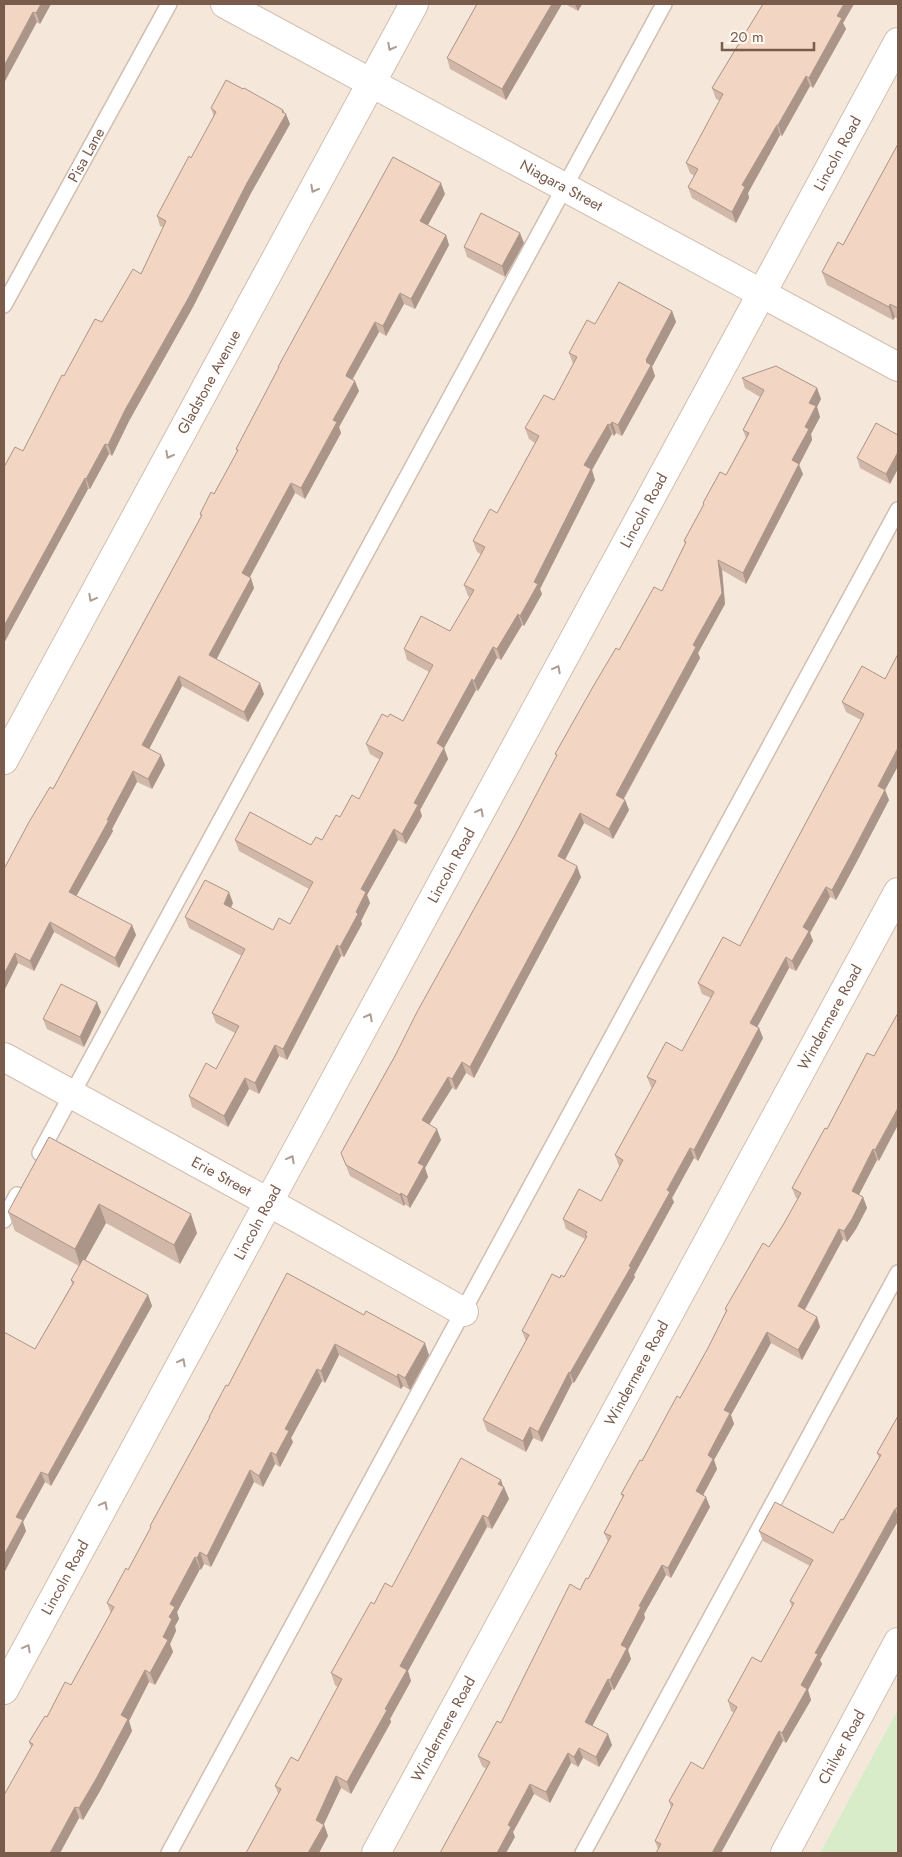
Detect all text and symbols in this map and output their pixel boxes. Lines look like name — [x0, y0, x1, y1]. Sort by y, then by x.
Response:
scale bar — [722, 20, 814, 52]
text: 20 m — [730, 26, 764, 48]
one-way arrow — [387, 41, 397, 50]
street label: Lincoln Road — [808, 112, 867, 195]
street label: Pisa Lane — [62, 123, 110, 186]
street label: Niagara Street — [516, 154, 607, 217]
one-way arrow — [310, 184, 320, 193]
street label: Gladstone Avenue — [172, 326, 246, 438]
one-way arrow — [165, 450, 175, 459]
street label: Lincoln Road — [615, 469, 673, 552]
one-way arrow — [88, 593, 98, 602]
one-way arrow — [551, 666, 561, 675]
one-way arrow — [473, 809, 483, 818]
street label: Lincoln Road — [422, 824, 481, 907]
street label: Windermere Road — [792, 961, 868, 1074]
one-way arrow — [362, 1013, 372, 1022]
street label: Erie Street — [187, 1151, 256, 1202]
one-way arrow — [285, 1156, 295, 1165]
street label: Lincoln Road — [228, 1181, 287, 1264]
street label: Windermere Road — [599, 1317, 674, 1430]
one-way arrow — [176, 1358, 186, 1367]
one-way arrow — [98, 1501, 108, 1510]
street label: Lincoln Road — [36, 1536, 94, 1619]
one-way arrow — [21, 1644, 31, 1653]
street label: Windermere Road — [406, 1672, 481, 1786]
street label: Chilver Road — [813, 1706, 871, 1788]

